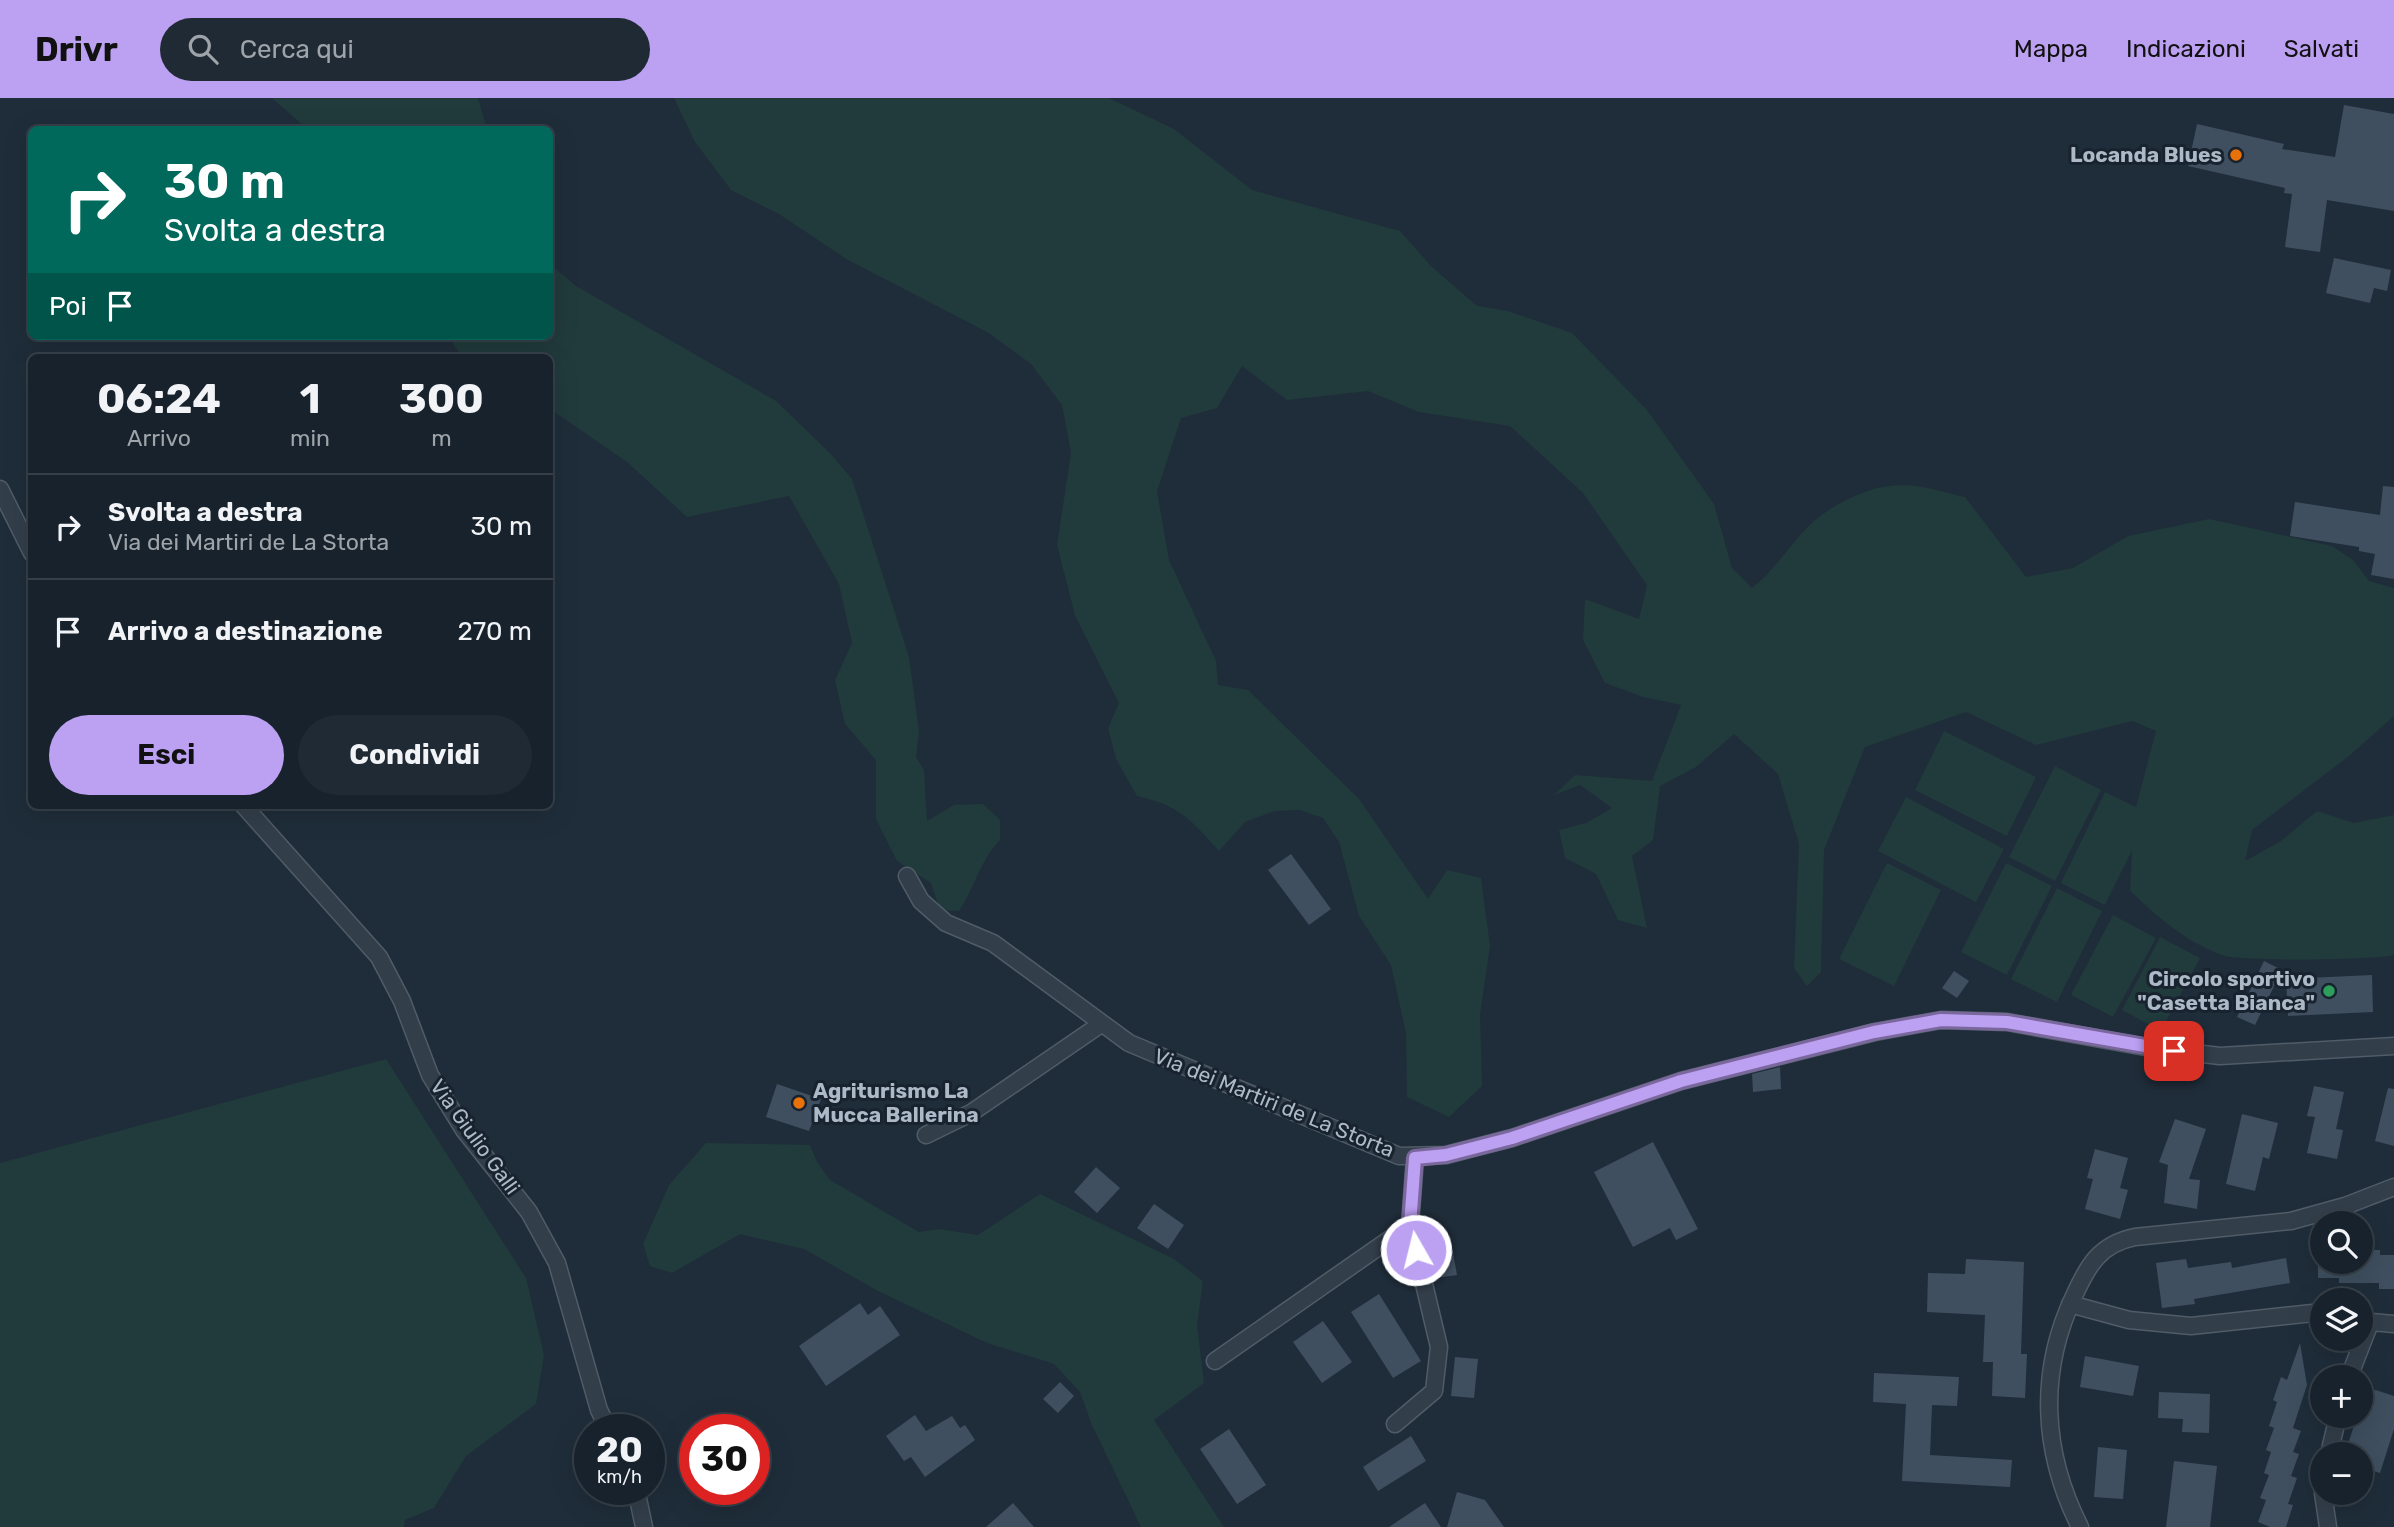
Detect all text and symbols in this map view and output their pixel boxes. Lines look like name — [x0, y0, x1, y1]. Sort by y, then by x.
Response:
search box — [160, 18, 650, 81]
text: Drivr — [35, 30, 118, 69]
icon: search — [184, 30, 222, 68]
text: Cerca qui — [240, 34, 354, 65]
text: Mappa — [2014, 35, 2088, 63]
text: Indicazioni — [2126, 35, 2246, 63]
text: Salvati — [2284, 35, 2359, 63]
place label: Locanda Blues — [2070, 142, 2222, 167]
marker: Locanda Blues — [2228, 147, 2244, 163]
text: 30 m — [164, 152, 285, 210]
icon: right — [49, 154, 140, 245]
text: Svolta a destra — [164, 211, 386, 249]
icon: arrive — [101, 287, 139, 325]
text: Poi — [49, 291, 87, 322]
text: 06:24 — [97, 374, 221, 424]
text: 1 — [300, 374, 321, 424]
text: 300 — [399, 374, 484, 424]
text: Arrivo — [127, 424, 191, 452]
text: min — [290, 424, 330, 452]
text: m — [431, 424, 452, 452]
text: Svolta a destra — [108, 497, 303, 528]
icon: right — [49, 508, 87, 546]
text: 30 m — [470, 511, 532, 542]
text: Via dei Martiri de La Storta — [108, 528, 389, 556]
icon: arrive — [49, 613, 87, 651]
text: Arrivo a destinazione — [108, 616, 383, 647]
text: 270 m — [457, 616, 532, 647]
button: Esci — [49, 715, 284, 795]
button: Condividi — [298, 715, 532, 795]
place label: Circolo sportivo "Casetta Bianca" — [2137, 966, 2315, 1015]
marker: Circolo sportivo "Casetta Bianca" — [2321, 983, 2337, 999]
pin — [2144, 1021, 2204, 1081]
icon: arrive — [2155, 1032, 2193, 1070]
street label: Via dei Martiri de La Storta — [1150, 1043, 1398, 1162]
street label: Via Giulio Galli — [425, 1074, 526, 1199]
place label: Agriturismo La Mucca Ballerina — [813, 1078, 979, 1127]
marker: Agriturismo La Mucca Ballerina — [791, 1095, 807, 1111]
map controls — [2310, 1211, 2373, 1505]
button: search — [2310, 1211, 2373, 1274]
position arrow — [1379, 1213, 1453, 1287]
button: layers — [2310, 1288, 2373, 1351]
button: + — [2310, 1365, 2373, 1428]
speed limit sign: 30 — [679, 1414, 770, 1505]
text: 20 — [596, 1429, 643, 1471]
button: − — [2310, 1442, 2373, 1505]
text: km/h — [597, 1466, 642, 1488]

